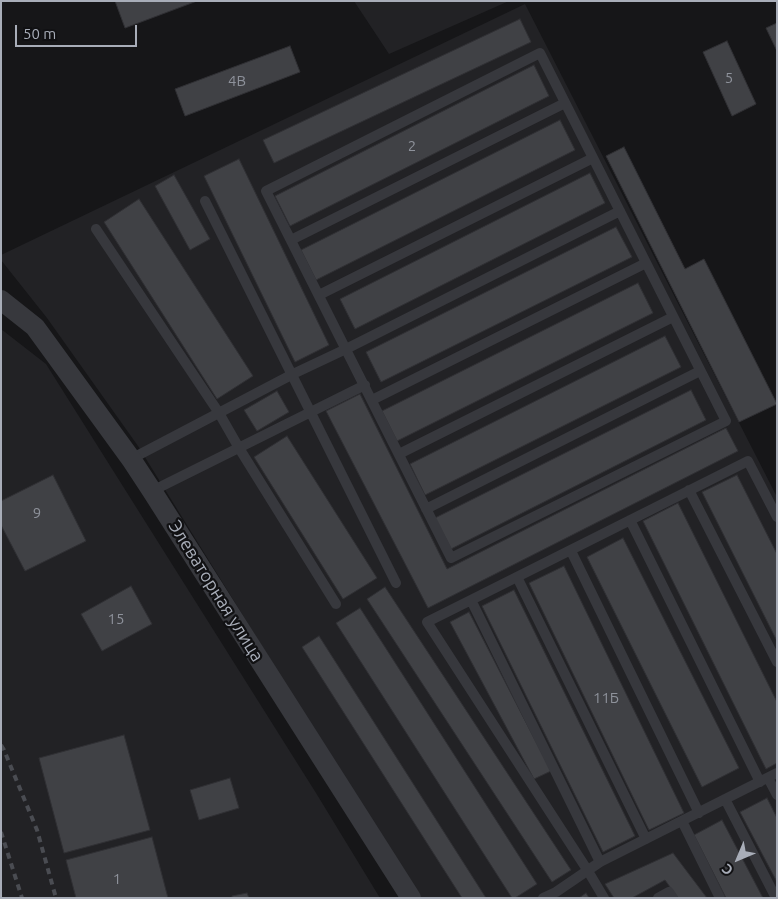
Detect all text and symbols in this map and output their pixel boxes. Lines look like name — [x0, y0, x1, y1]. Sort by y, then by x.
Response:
scale bar — [18, 15, 140, 47]
text: 50 m — [23, 25, 56, 42]
house number: 5 — [725, 69, 733, 87]
house number: 4В — [228, 72, 246, 90]
house number: 2 — [408, 137, 416, 155]
house number: 9 — [33, 504, 41, 522]
street label: Элеваторная улица — [164, 516, 268, 666]
house number: 15 — [108, 610, 124, 628]
house number: 11Б — [593, 689, 619, 707]
north arrow — [713, 834, 763, 884]
text: С — [719, 861, 736, 878]
house number: 1 — [113, 870, 121, 888]

